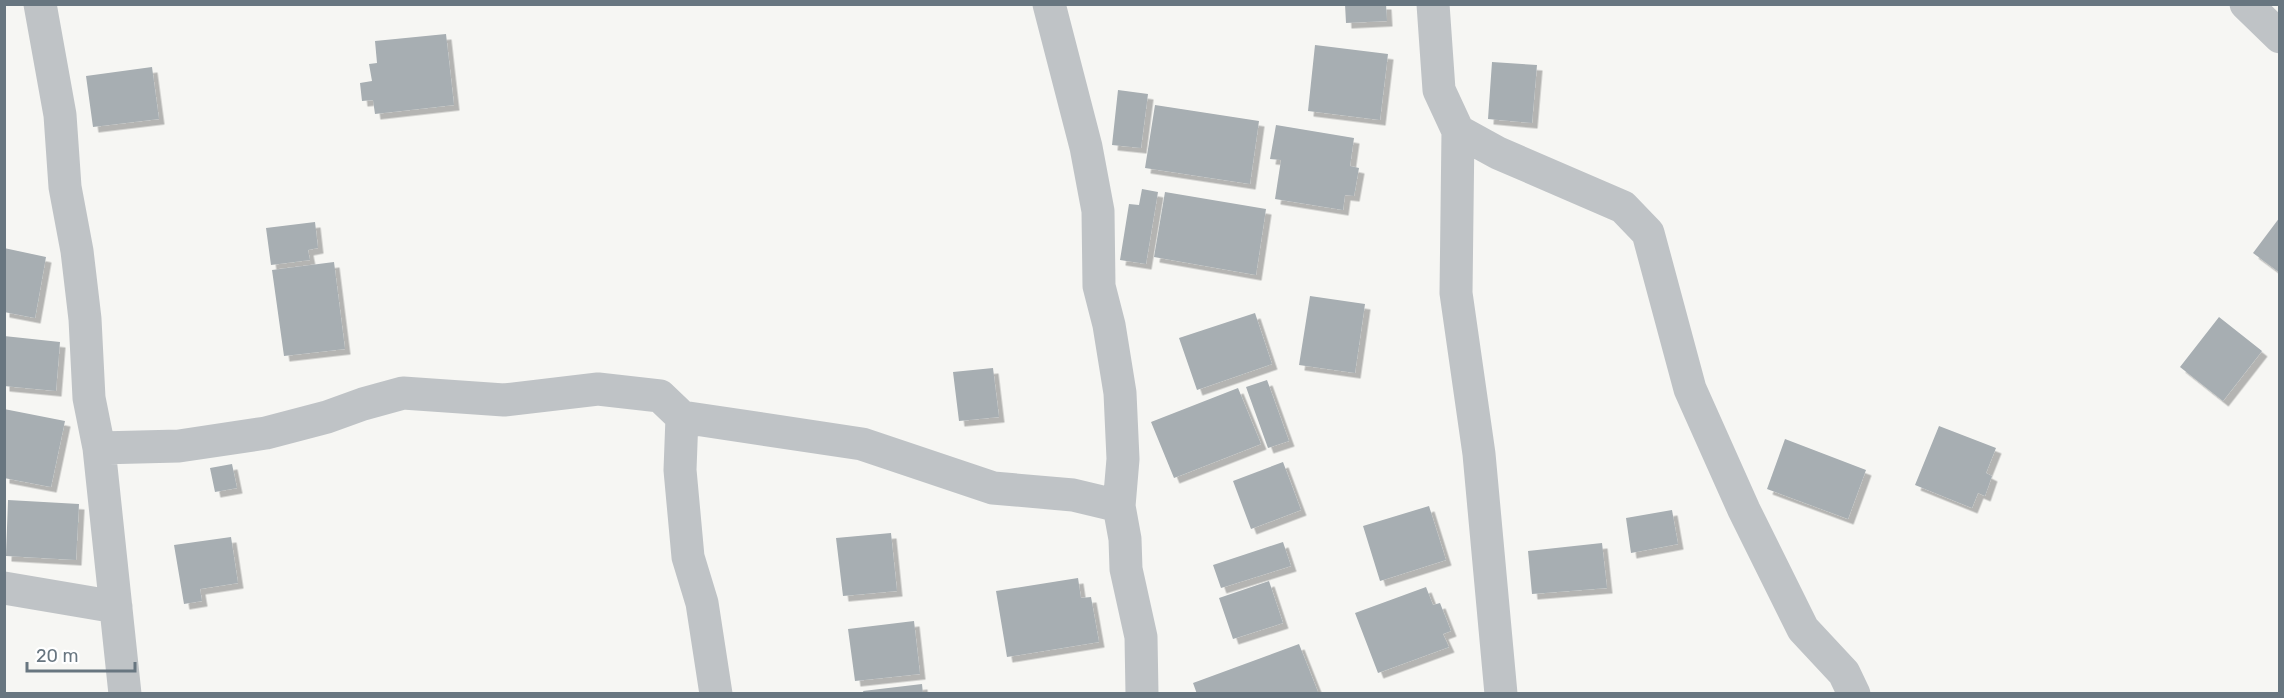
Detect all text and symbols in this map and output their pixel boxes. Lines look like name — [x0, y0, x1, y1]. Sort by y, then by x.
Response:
scale bar — [27, 635, 135, 673]
text: 20 m — [36, 645, 78, 667]

